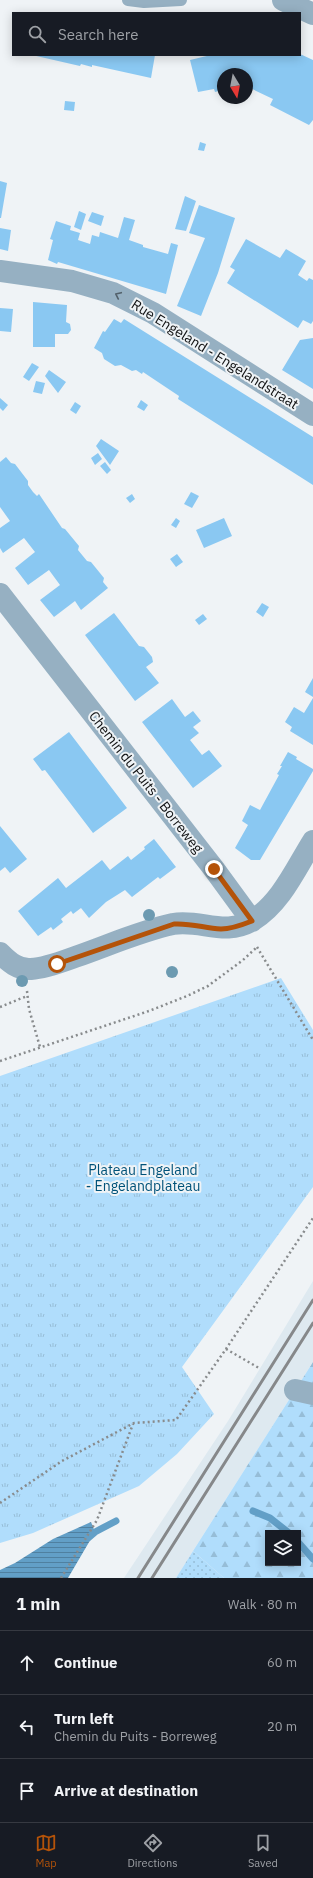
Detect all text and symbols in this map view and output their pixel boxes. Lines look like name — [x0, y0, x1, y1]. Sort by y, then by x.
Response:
search box — [12, 12, 301, 56]
icon: search — [26, 23, 48, 45]
text: Search here — [58, 25, 138, 44]
north arrow — [217, 68, 253, 104]
one-way arrow — [115, 292, 122, 300]
street label: Rue Engeland - Engelandstraat — [128, 295, 302, 413]
street label: Chemin du Puits - Borreweg — [85, 707, 207, 857]
route end — [205, 860, 223, 878]
route start — [48, 955, 66, 973]
park label: Plateau Engeland - Engelandplateau — [86, 1161, 200, 1195]
map controls — [265, 1530, 301, 1566]
button: layers — [265, 1530, 301, 1566]
text: 1 min — [16, 1593, 60, 1615]
text: Walk · 80 m — [228, 1596, 297, 1613]
icon: ahead — [16, 1652, 38, 1674]
text: Continue — [54, 1653, 118, 1672]
text: 60 m — [267, 1654, 297, 1671]
text: Turn left — [54, 1709, 114, 1728]
icon: left — [16, 1716, 38, 1738]
text: 20 m — [267, 1718, 297, 1735]
text: Chemin du Puits - Borreweg — [54, 1728, 217, 1745]
icon: arrive — [16, 1780, 38, 1802]
text: Arrive at destination — [54, 1781, 198, 1800]
tab: Map — [35, 1832, 57, 1870]
tab: Directions — [127, 1832, 178, 1870]
tab: Saved — [248, 1832, 278, 1870]

